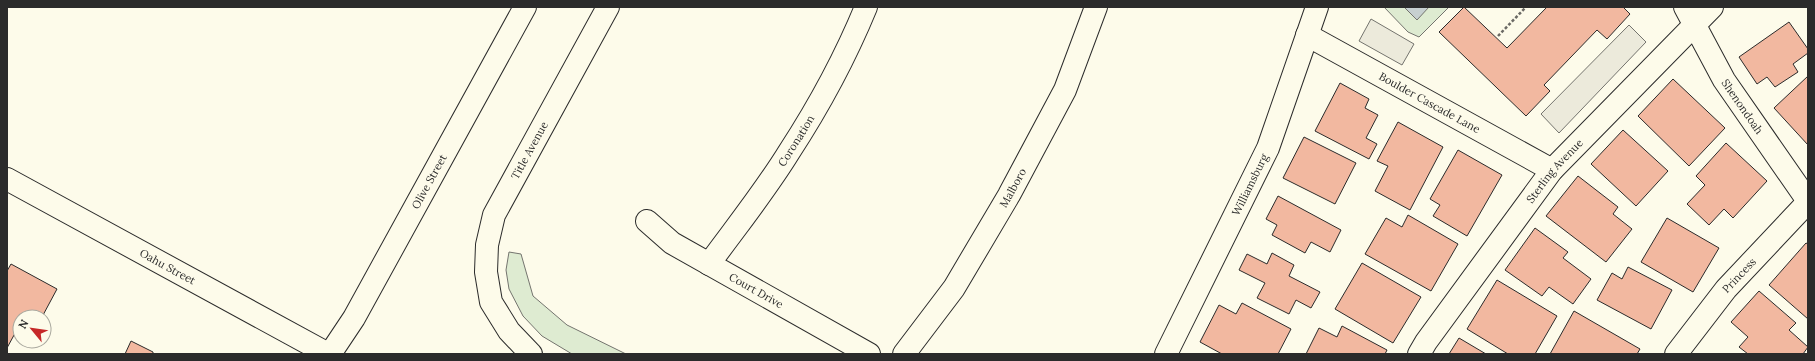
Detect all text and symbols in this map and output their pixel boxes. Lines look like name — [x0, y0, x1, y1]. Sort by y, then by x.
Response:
street label: Boulder Cascade Lane — [1377, 69, 1483, 136]
street label: Shenondoah — [1718, 76, 1767, 137]
street label: Coronation — [775, 112, 818, 169]
street label: Title Avenue — [508, 119, 551, 182]
street label: Sterling Avenue — [1523, 136, 1586, 206]
street label: Olive Street — [408, 151, 450, 211]
street label: Williamsburg — [1229, 151, 1271, 218]
street label: Malboro — [996, 166, 1029, 210]
street label: Oahu Street — [137, 246, 199, 288]
street label: Princess — [1719, 255, 1759, 296]
street label: Court Drive — [727, 270, 786, 311]
north arrow — [12, 309, 52, 349]
text: N — [15, 317, 32, 331]

